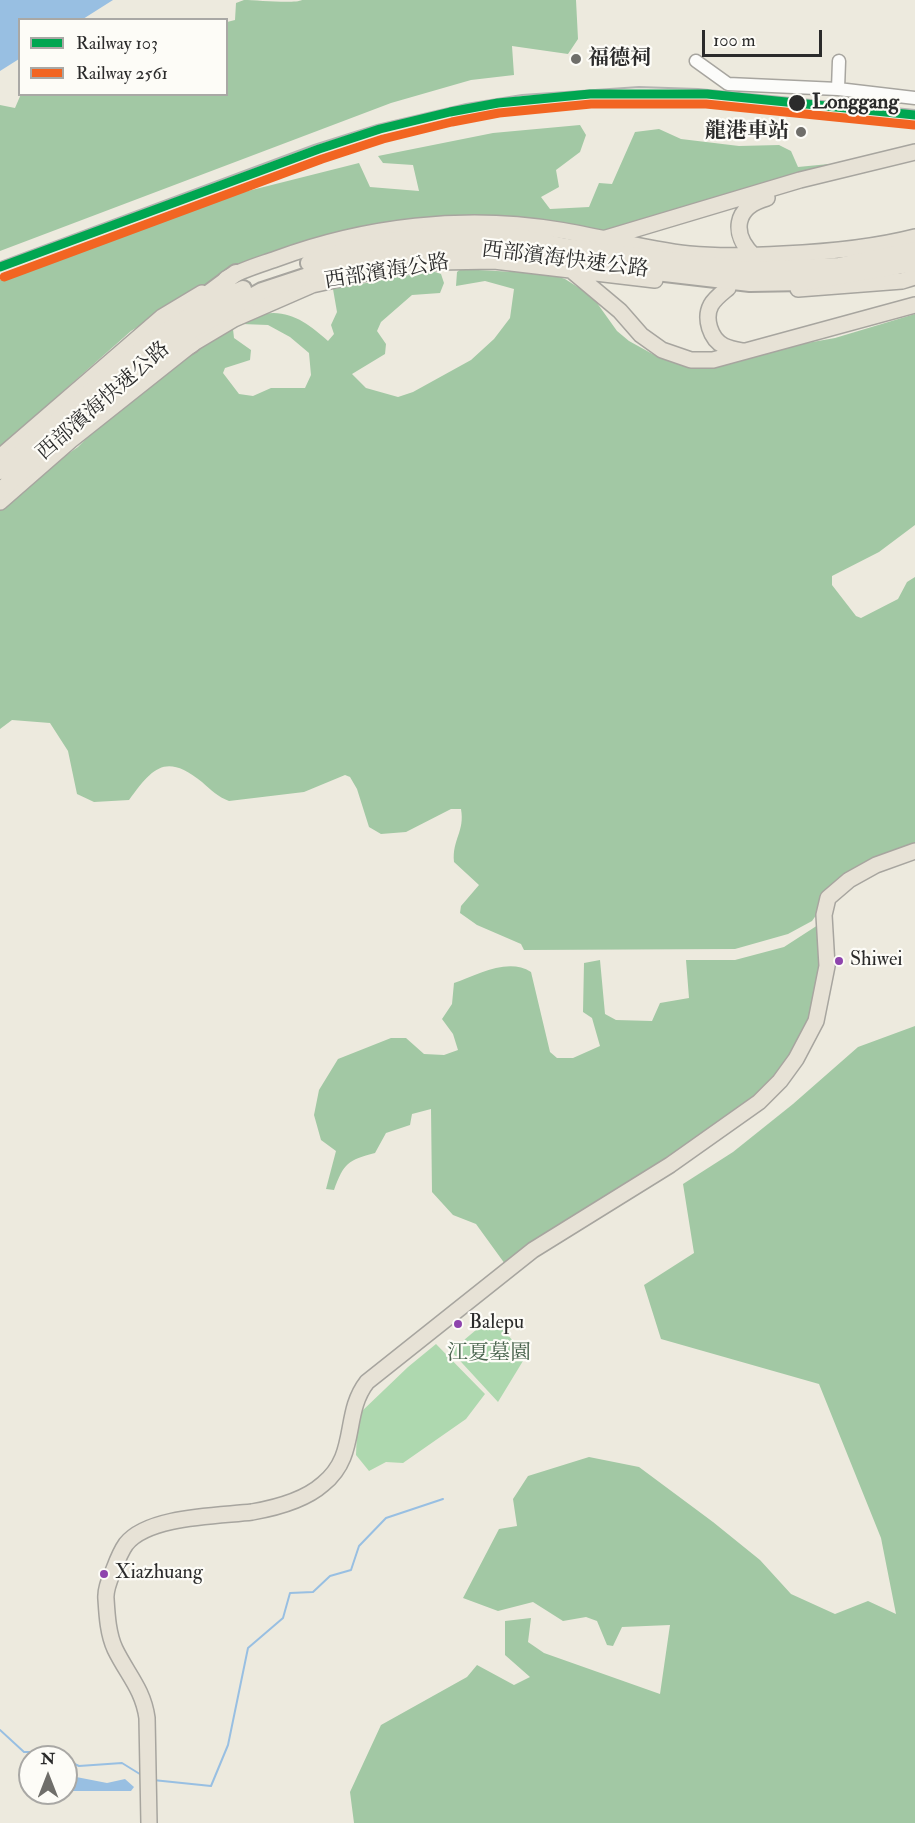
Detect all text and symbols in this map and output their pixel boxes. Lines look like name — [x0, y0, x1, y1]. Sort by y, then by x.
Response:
legend — [18, 18, 228, 96]
scale bar — [705, 18, 825, 56]
text: 100 m — [713, 29, 756, 52]
text: Railway 103 — [76, 32, 158, 55]
place label: 福德祠 — [588, 46, 651, 72]
marker: 福德祠 — [569, 52, 583, 66]
text: Railway 2561 — [76, 62, 168, 85]
place label: Longgang — [812, 90, 899, 116]
marker: Longgang — [787, 93, 807, 113]
place label: 龍港車站 — [705, 119, 789, 145]
marker: 龍港車站 — [794, 125, 808, 139]
street label: 西部濱海快速公路 — [480, 238, 650, 284]
street label: 西部濱海公路 — [323, 251, 451, 295]
street label: 西部濱海快速公路 — [32, 337, 176, 467]
place label: Shiwei — [850, 949, 903, 973]
marker: Shiwei — [833, 955, 845, 967]
place label: Balepu — [469, 1312, 524, 1336]
marker: Balepu — [452, 1318, 464, 1330]
park label: 江夏墓園 — [447, 1341, 531, 1367]
place label: Xiazhuang — [115, 1562, 203, 1586]
marker: Xiazhuang — [98, 1568, 110, 1580]
north arrow — [18, 1745, 78, 1805]
text: N — [41, 1749, 55, 1769]

